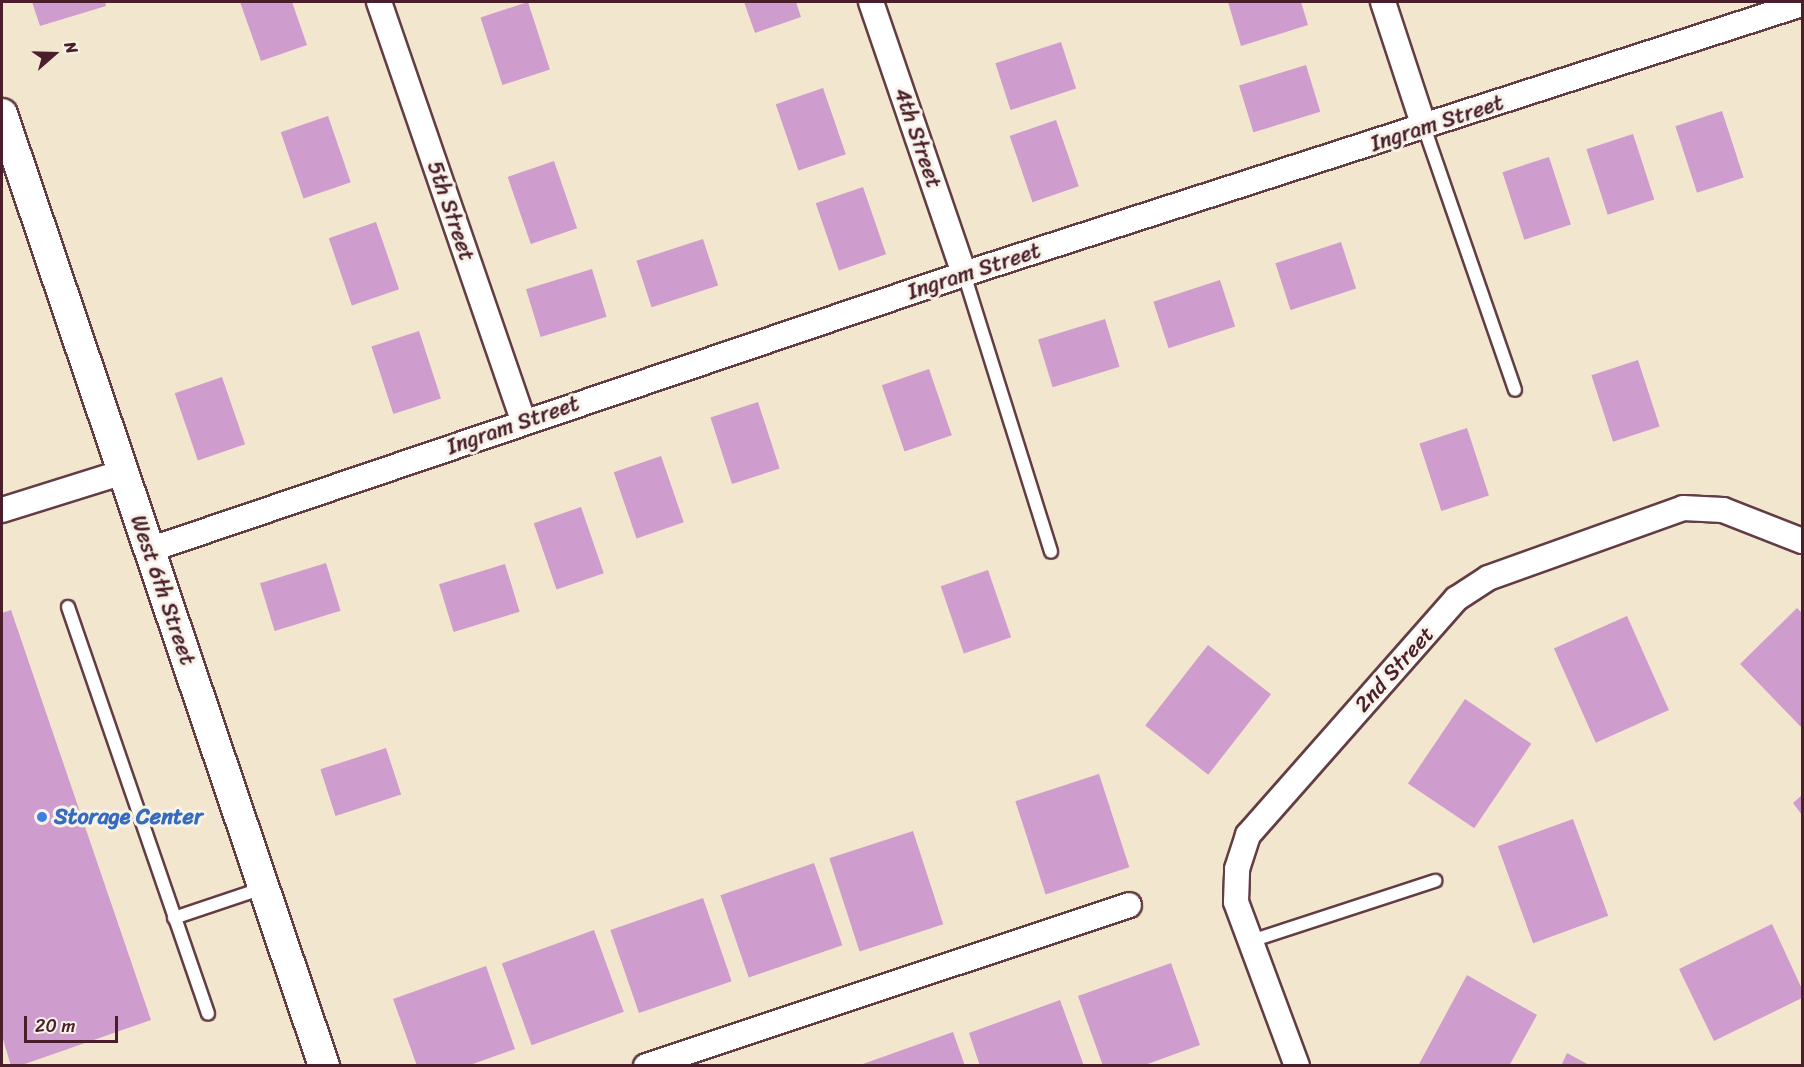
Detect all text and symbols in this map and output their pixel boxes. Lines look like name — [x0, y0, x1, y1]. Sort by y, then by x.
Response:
north arrow — [24, 24, 84, 84]
text: N — [56, 38, 87, 58]
street label: 4th Street — [889, 84, 947, 192]
street label: Ingram Street — [1367, 89, 1507, 157]
street label: 5th Street — [422, 157, 480, 265]
street label: Ingram Street — [904, 237, 1044, 305]
street label: Ingram Street — [443, 390, 583, 460]
street label: West 6th Street — [125, 511, 201, 669]
street label: 2nd Street — [1349, 621, 1439, 717]
place label: Storage Center — [54, 804, 203, 830]
marker: Storage Center — [35, 810, 49, 824]
scale bar — [27, 1004, 122, 1042]
text: 20 m — [35, 1010, 75, 1042]

